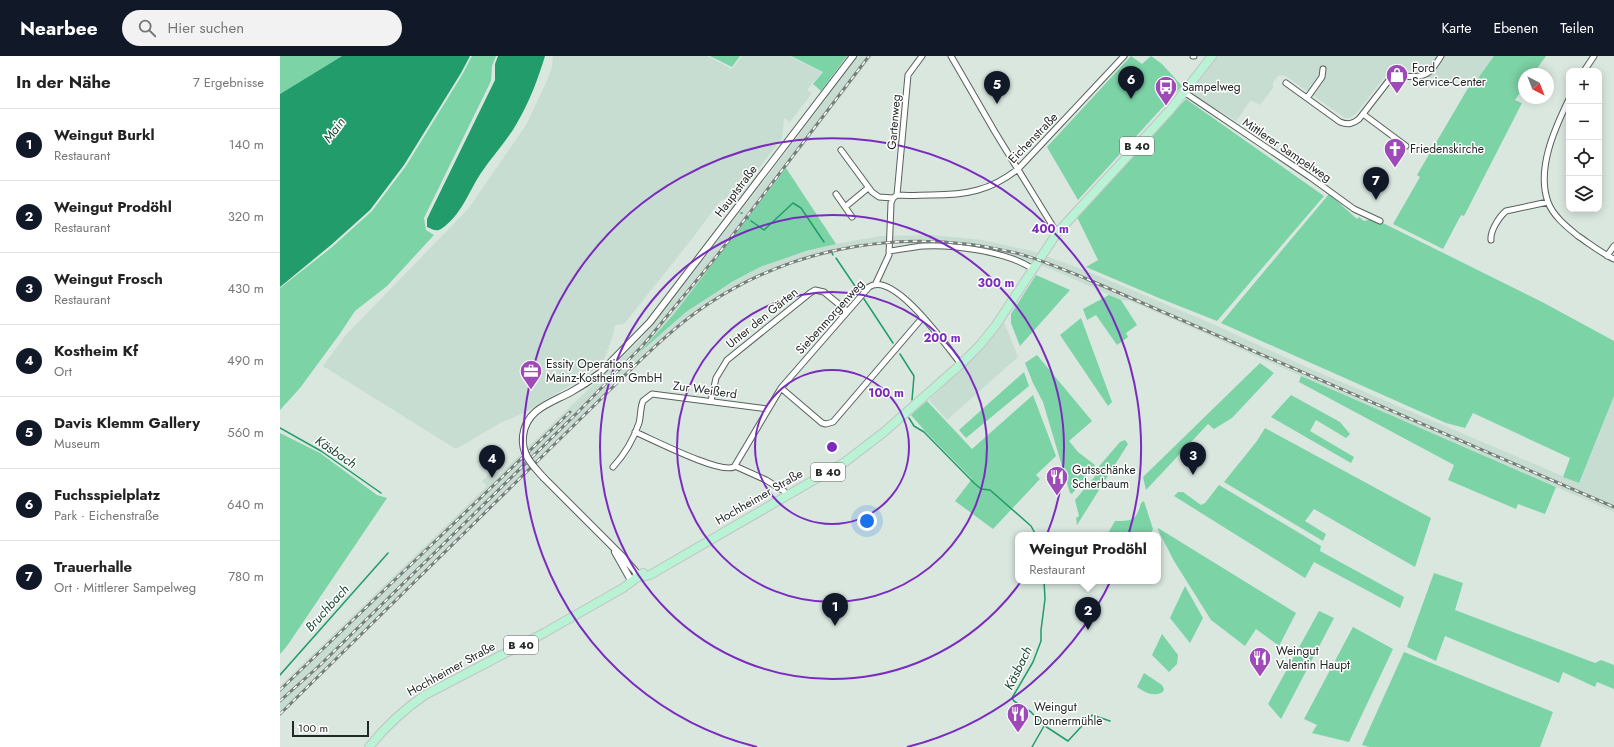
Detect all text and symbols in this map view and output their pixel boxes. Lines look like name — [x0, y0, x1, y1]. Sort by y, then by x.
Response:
search box — [122, 10, 402, 46]
text: Nearbee — [20, 15, 98, 42]
icon: search — [136, 17, 158, 39]
text: Hier suchen — [168, 17, 244, 39]
text: Karte — [1441, 18, 1471, 38]
text: Ebenen — [1493, 18, 1538, 38]
text: Teilen — [1560, 18, 1594, 38]
place label: Ford Service-Center — [1412, 59, 1487, 91]
shop icon: Ford Service-Center — [1384, 62, 1410, 95]
pin: 6 — [1118, 66, 1144, 99]
north arrow — [1518, 68, 1554, 104]
map controls — [1566, 68, 1602, 212]
button: + — [1566, 68, 1602, 104]
text: In der Nähe — [16, 70, 111, 94]
pin: 5 — [984, 71, 1010, 104]
text: 7 Ergebnisse — [193, 73, 264, 92]
bus stop icon: Sampelweg — [1153, 74, 1179, 107]
place label: Sampelweg — [1182, 78, 1241, 96]
street label: Gartenweg — [883, 94, 905, 150]
button: − — [1566, 104, 1602, 140]
street label: Eichenstraße — [1004, 108, 1062, 168]
water label: Main — [318, 113, 350, 147]
street label: Mittlerer Sampelweg — [1239, 113, 1335, 187]
text: Weingut Burkl — [54, 124, 155, 146]
text: 1 — [26, 135, 32, 154]
text: 140 m — [229, 135, 264, 154]
church icon: Friedenskirche — [1382, 136, 1408, 169]
road number: B 40 — [1120, 137, 1154, 155]
place label: Friedenskirche — [1410, 140, 1484, 158]
button: locate — [1566, 140, 1602, 176]
text: Restaurant — [54, 146, 110, 165]
street label: Hauptstraße — [710, 161, 762, 221]
pin: 7 — [1363, 167, 1389, 200]
button: layers — [1566, 176, 1602, 212]
text: Weingut Prodöhl — [54, 196, 172, 218]
text: 2 — [25, 207, 33, 226]
text: 320 m — [228, 207, 264, 226]
text: Restaurant — [54, 218, 110, 237]
text: 400 m — [1031, 220, 1069, 238]
text: Weingut Frosch — [54, 268, 163, 290]
text: 300 m — [978, 274, 1015, 292]
street label: Siebenmorgenweg — [791, 276, 869, 358]
text: 3 — [25, 279, 33, 298]
text: 430 m — [227, 279, 264, 298]
street label: Unter den Gärten — [722, 283, 802, 353]
text: Restaurant — [54, 290, 110, 309]
text: 200 m — [923, 329, 961, 347]
text: Kostheim Kf — [54, 340, 138, 362]
text: 4 — [24, 351, 34, 370]
text: 490 m — [227, 351, 264, 370]
place label: Essity Operations Mainz-Kostheim GmbH — [546, 355, 662, 387]
office icon: Essity Operations Mainz-Kostheim GmbH — [518, 358, 544, 391]
text: Ort — [54, 362, 72, 381]
street label: Zur Weißerd — [672, 377, 738, 403]
text: 100 m — [868, 384, 904, 402]
text: Davis Klemm Gallery — [54, 412, 200, 434]
text: 5 — [25, 423, 33, 442]
text: 560 m — [227, 423, 264, 442]
water label: Käsbach — [311, 431, 361, 473]
text: Museum — [54, 434, 100, 453]
centre of rings — [825, 440, 839, 454]
pin: 3 — [1180, 442, 1206, 475]
pin: 4 — [479, 445, 505, 478]
place label: Gutsschänke Scherbaum — [1072, 461, 1136, 493]
road number: B 40 — [811, 463, 845, 481]
restaurant icon: Gutsschänke Scherbaum — [1044, 464, 1070, 497]
street label: Hochheimer Straße — [712, 465, 806, 529]
text: Fuchsspielplatz — [54, 484, 160, 506]
text: 6 — [25, 495, 33, 514]
text: 640 m — [227, 495, 264, 514]
text: Park · Eichenstraße — [54, 506, 159, 525]
your location — [857, 511, 877, 531]
popup — [1015, 532, 1161, 584]
text: Weingut Prodöhl — [1029, 538, 1147, 560]
text: Trauerhalle — [54, 556, 132, 578]
text: Restaurant — [1029, 560, 1085, 579]
text: 7 — [25, 567, 33, 586]
text: 780 m — [228, 567, 264, 586]
text: Ort · Mittlerer Sampelweg — [54, 578, 196, 597]
water label: Bruchbach — [301, 580, 354, 636]
pin: 1 — [822, 593, 848, 626]
pin: 2 — [1075, 597, 1101, 630]
road number: B 40 — [504, 636, 538, 654]
street label: Hochheimer Straße — [404, 637, 498, 701]
place label: Weingut Valentin Haupt — [1276, 642, 1350, 674]
water label: Käsbach — [999, 643, 1037, 693]
restaurant icon: Weingut Valentin Haupt — [1247, 645, 1273, 678]
place label: Weingut Donnermühle — [1034, 698, 1103, 730]
restaurant icon: Weingut Donnermühle — [1005, 701, 1031, 734]
scale bar — [292, 719, 369, 738]
text: 100 m — [298, 720, 328, 736]

